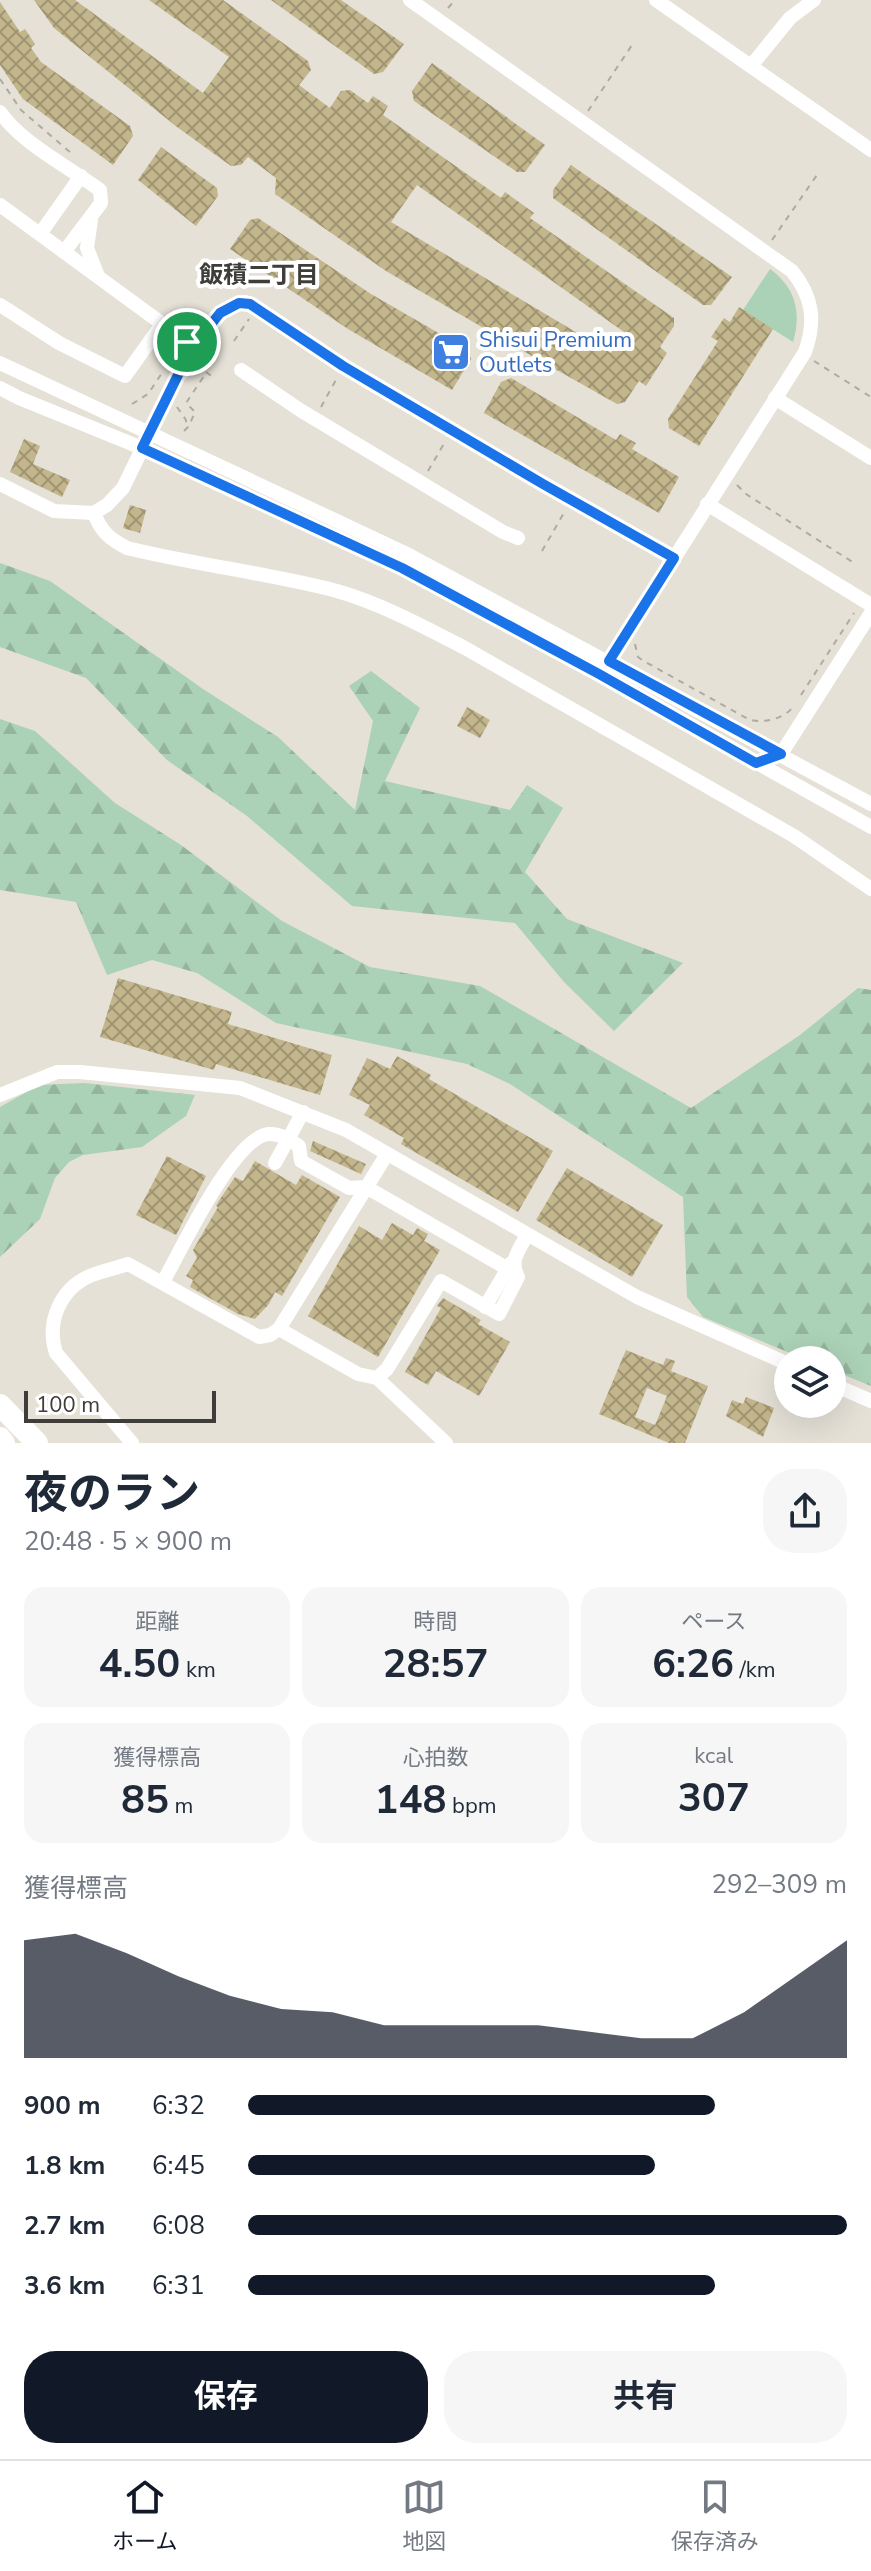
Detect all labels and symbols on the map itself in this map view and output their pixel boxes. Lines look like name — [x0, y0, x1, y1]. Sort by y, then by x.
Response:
district label: 飯積二丁目 — [199, 259, 319, 291]
pin — [153, 308, 221, 376]
place label: Shisui Premium Outlets — [479, 325, 632, 380]
supermarket icon: Shisui Premium Outlets — [430, 331, 472, 373]
scale bar — [24, 1387, 216, 1423]

